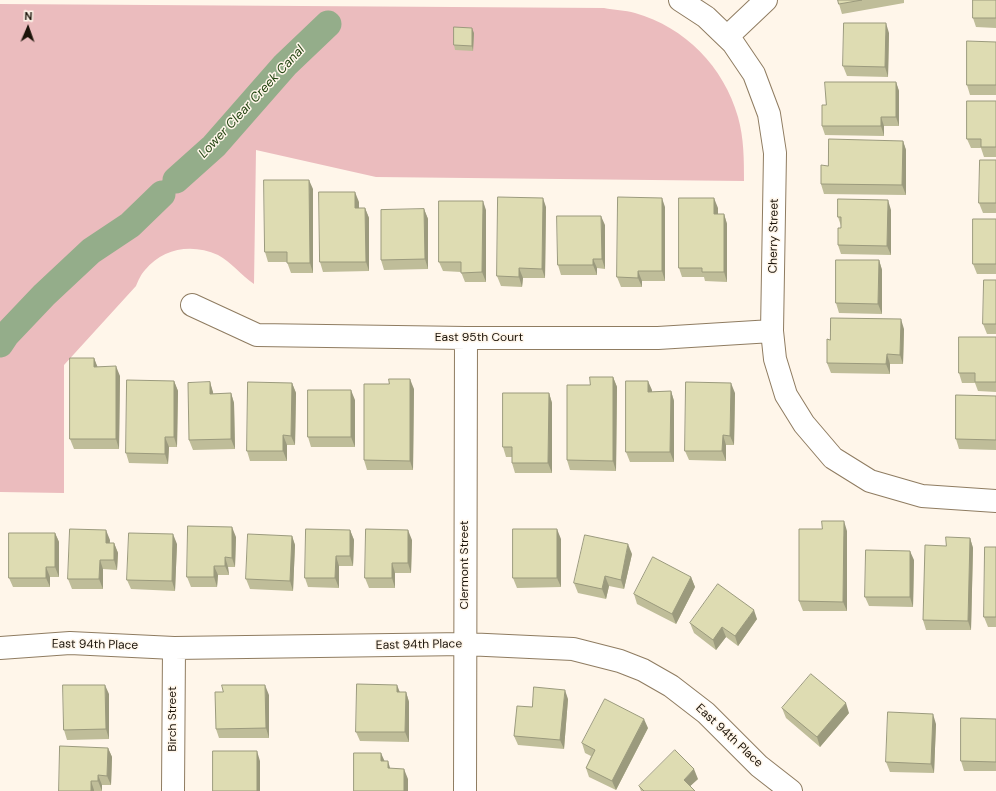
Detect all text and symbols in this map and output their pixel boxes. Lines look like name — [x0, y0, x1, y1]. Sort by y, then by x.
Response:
north arrow — [8, 8, 48, 48]
text: N — [24, 9, 33, 23]
water label: Lower Clear Creek Canal — [196, 42, 308, 162]
street label: Cherry Street — [766, 198, 782, 274]
street label: East 95th Court — [435, 331, 523, 345]
street label: Clermont Street — [458, 520, 472, 610]
street label: East 94th Place — [52, 637, 138, 653]
street label: East 94th Place — [376, 637, 462, 653]
street label: Birch Street — [166, 686, 180, 752]
street label: East 94th Place — [692, 701, 766, 771]

